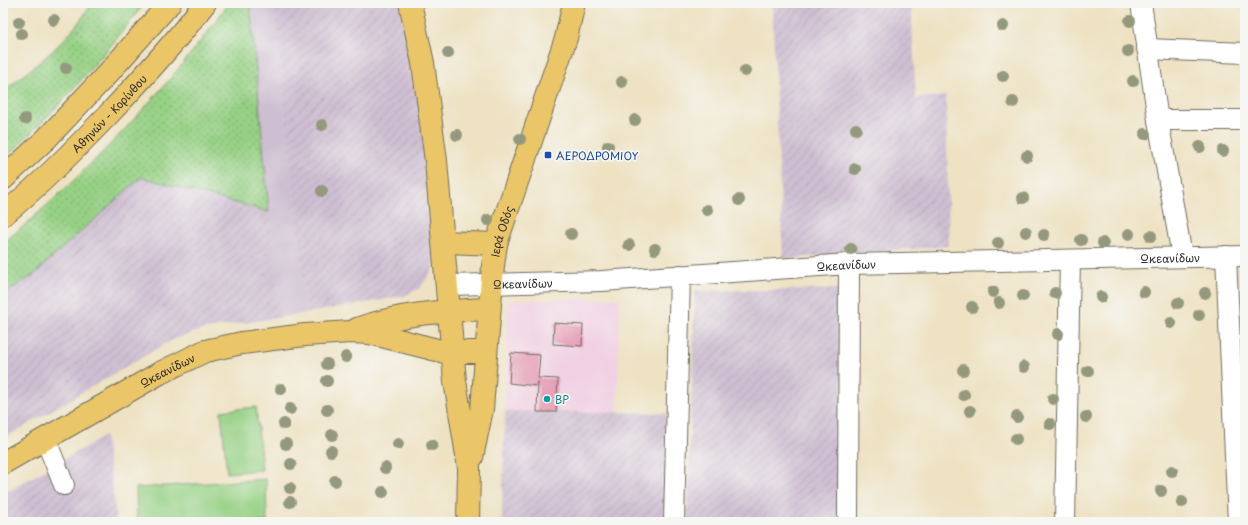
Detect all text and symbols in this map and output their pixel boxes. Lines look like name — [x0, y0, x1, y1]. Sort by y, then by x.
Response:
street label: Αθηνών - Κορίνθου — [68, 70, 150, 156]
place label: ΑΕΡΟΔΡΟΜΙΟΥ — [556, 147, 639, 164]
marker: ΑΕΡΟΔΡΟΜΙΟΥ — [543, 150, 553, 160]
street label: Ιερά Οδός — [486, 203, 517, 258]
street label: Ωκεανίδων — [1140, 248, 1200, 267]
street label: Ωκεανίδων — [816, 255, 876, 275]
street label: Ωκεανίδων — [493, 274, 553, 292]
street label: Ωκεανίδων — [137, 349, 198, 391]
place label: BP — [555, 391, 569, 408]
marker: BP — [542, 394, 552, 404]

